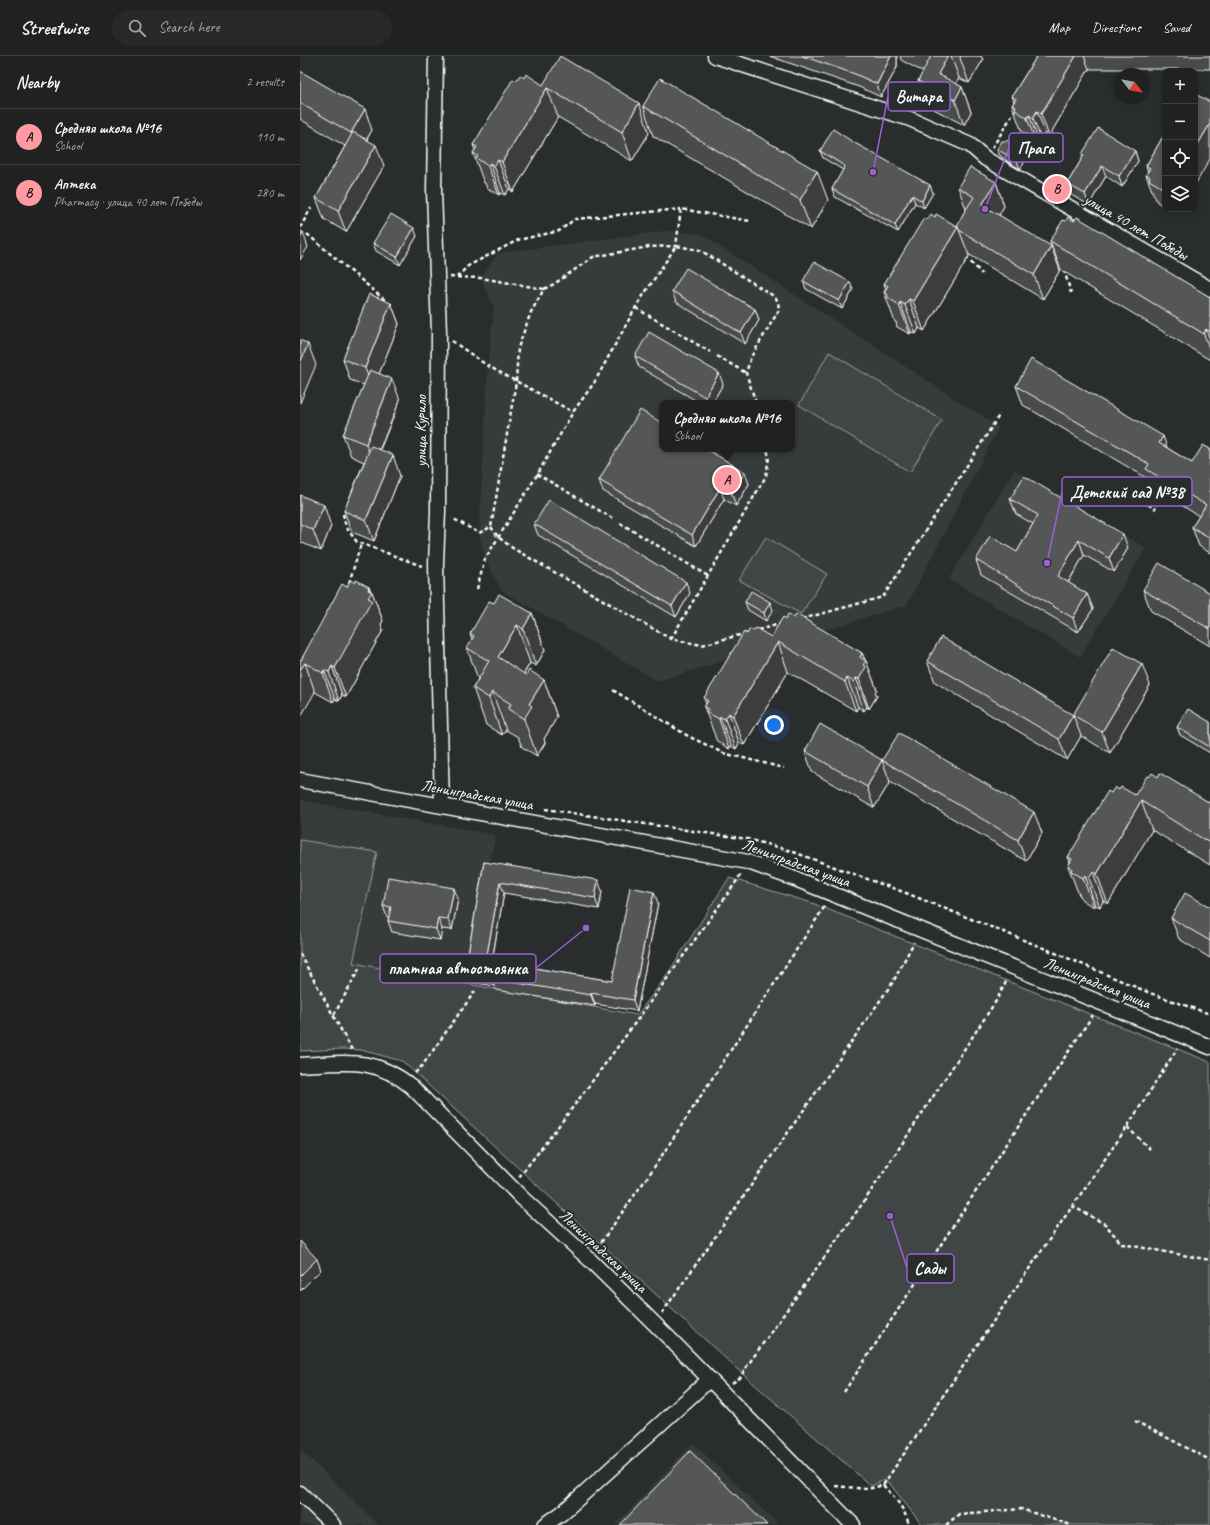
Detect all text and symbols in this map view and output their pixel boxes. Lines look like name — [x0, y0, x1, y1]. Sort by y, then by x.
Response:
search box — [112, 10, 392, 46]
text: Streetwise — [20, 16, 88, 40]
icon: search — [126, 17, 148, 39]
text: Search here — [158, 18, 220, 37]
text: Map — [1049, 19, 1070, 36]
text: Directions — [1092, 19, 1141, 36]
text: Saved — [1163, 19, 1190, 36]
north arrow — [1114, 68, 1150, 104]
map controls — [1162, 68, 1198, 212]
button: + — [1162, 68, 1198, 104]
text: Nearby — [16, 72, 59, 93]
text: 2 results — [246, 74, 284, 90]
callout: Витара — [888, 82, 950, 111]
text: Витара — [896, 86, 944, 107]
button: − — [1162, 104, 1198, 140]
text: Средняя школа №16 — [54, 119, 161, 138]
text: A — [26, 129, 32, 145]
text: 110 m — [256, 129, 284, 145]
callout: Прага — [1009, 133, 1063, 162]
text: School — [54, 138, 82, 154]
text: Прага — [1017, 138, 1056, 159]
button: locate — [1162, 140, 1198, 176]
pin: B — [1044, 174, 1070, 204]
text: Аптека — [54, 175, 96, 194]
button: layers — [1162, 176, 1198, 212]
text: B — [26, 185, 32, 201]
text: 280 m — [256, 185, 284, 201]
street label: улица 40 лет Победы — [1080, 189, 1193, 266]
text: Pharmacy · улица 40 лет Победы — [54, 194, 202, 210]
street label: улица Курило — [411, 394, 431, 468]
popup — [659, 400, 795, 452]
text: Средняя школа №16 — [673, 409, 781, 428]
text: School — [673, 428, 701, 444]
pin: A — [714, 465, 740, 495]
callout: Детский сад №38 — [1062, 477, 1192, 506]
text: Детский сад №38 — [1070, 482, 1186, 503]
your location — [764, 715, 784, 735]
street label: Ленинградская улица — [420, 775, 536, 815]
street label: Ленинградская улица — [739, 834, 854, 892]
street label: Ленинградская улица — [1041, 953, 1155, 1014]
callout: платная автостоянка — [380, 954, 536, 983]
text: платная автостоянка — [388, 958, 529, 979]
street label: Ленинградская улица — [555, 1205, 652, 1298]
callout: Сады — [907, 1254, 954, 1283]
text: Сады — [914, 1258, 947, 1279]

